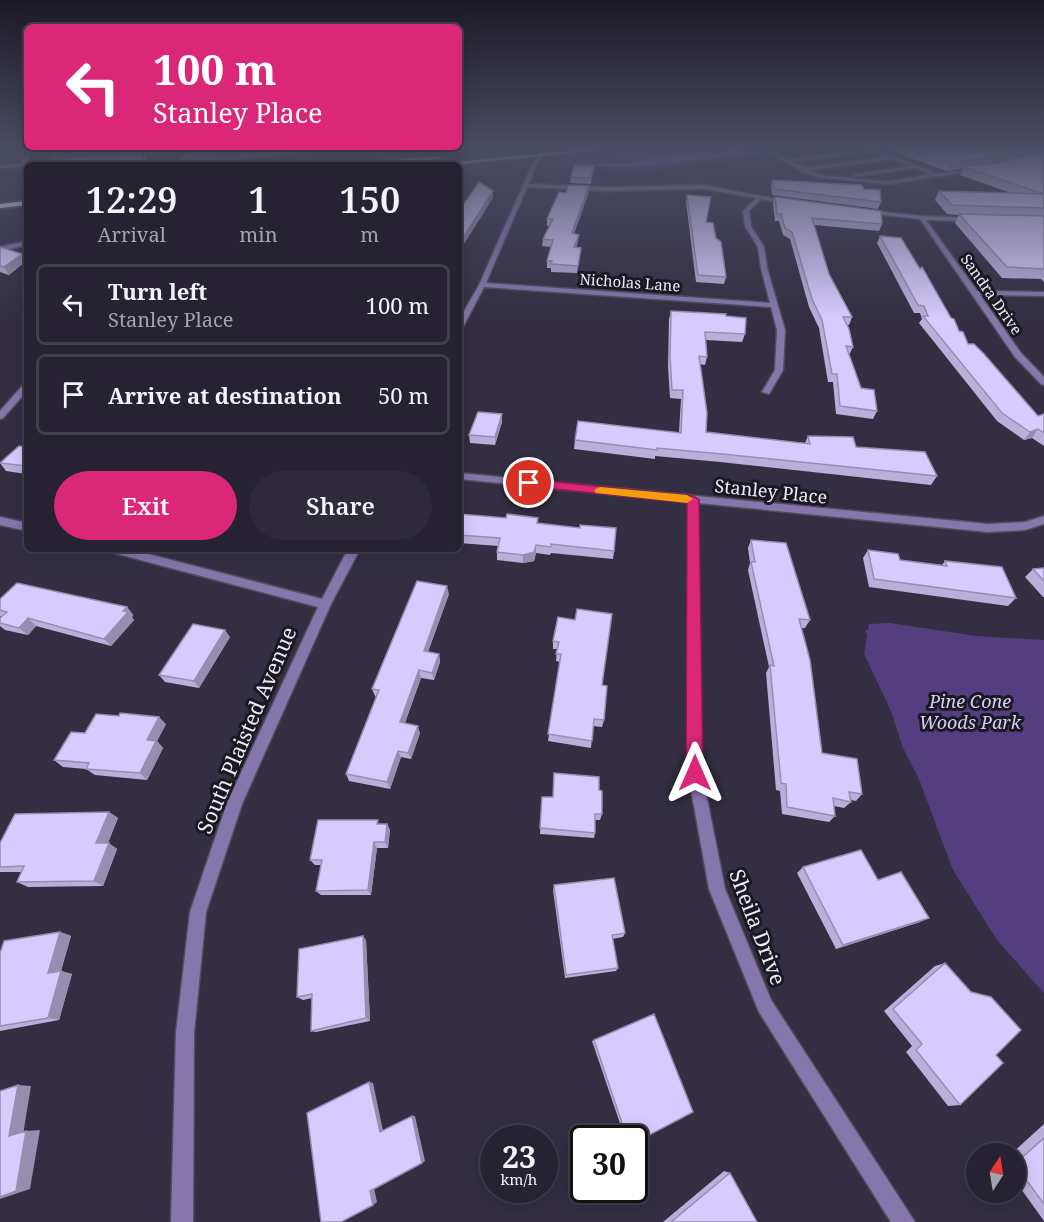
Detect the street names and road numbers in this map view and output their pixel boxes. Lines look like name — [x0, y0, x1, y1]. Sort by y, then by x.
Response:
street label: Sandra Drive — [957, 250, 1027, 338]
street label: Nicholas Lane — [579, 268, 681, 296]
street label: Stanley Place — [714, 473, 828, 509]
street label: South Plaisted Avenue — [190, 622, 302, 838]
street label: Sheila Drive — [723, 865, 793, 989]

